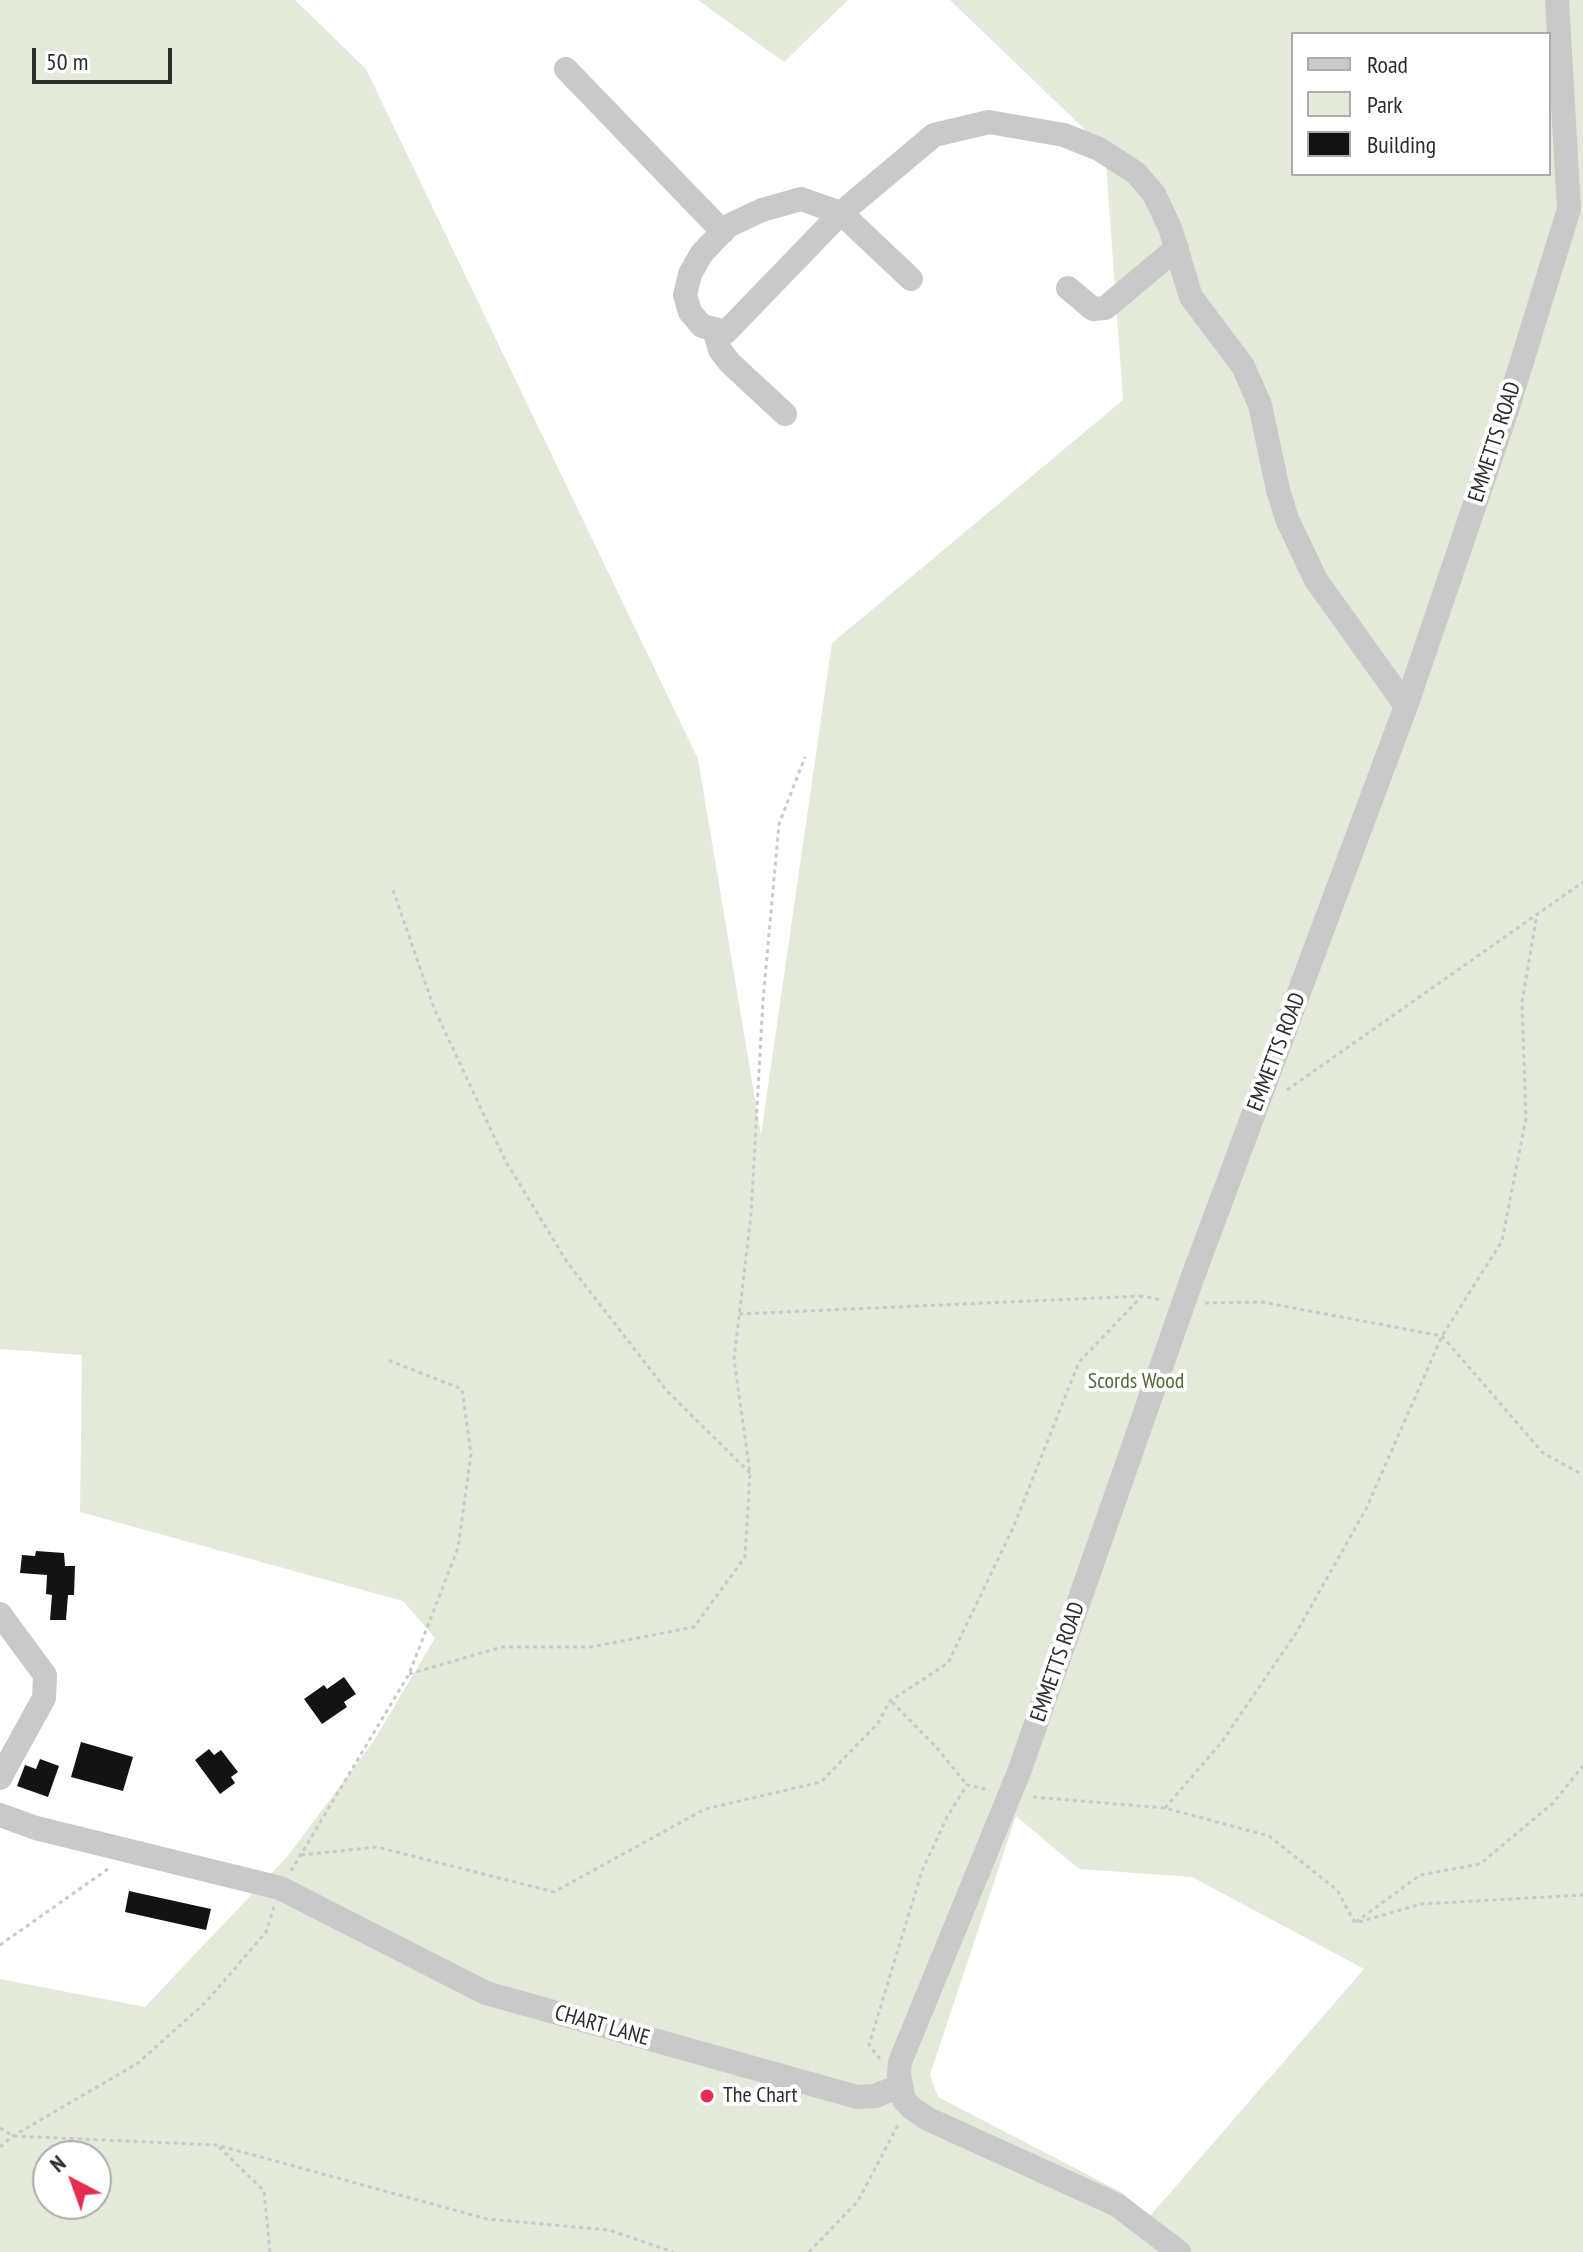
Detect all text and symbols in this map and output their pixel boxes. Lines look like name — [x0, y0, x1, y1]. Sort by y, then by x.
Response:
scale bar — [36, 32, 176, 82]
legend — [1291, 32, 1551, 176]
text: 50 m — [46, 46, 88, 77]
text: Road — [1367, 49, 1408, 80]
text: Park — [1367, 89, 1403, 120]
text: Building — [1367, 129, 1436, 160]
street label: EMMETTS ROAD — [1463, 379, 1527, 505]
street label: EMMETTS ROAD — [1242, 989, 1312, 1115]
park label: Scords Wood — [1088, 1369, 1184, 1395]
street label: EMMETTS ROAD — [1025, 1599, 1091, 1725]
street label: CHART LANE — [552, 2000, 652, 2052]
place label: The Chart — [723, 2083, 797, 2109]
marker: The Chart — [698, 2087, 716, 2105]
north arrow — [32, 2140, 112, 2220]
text: N — [44, 2149, 71, 2178]

